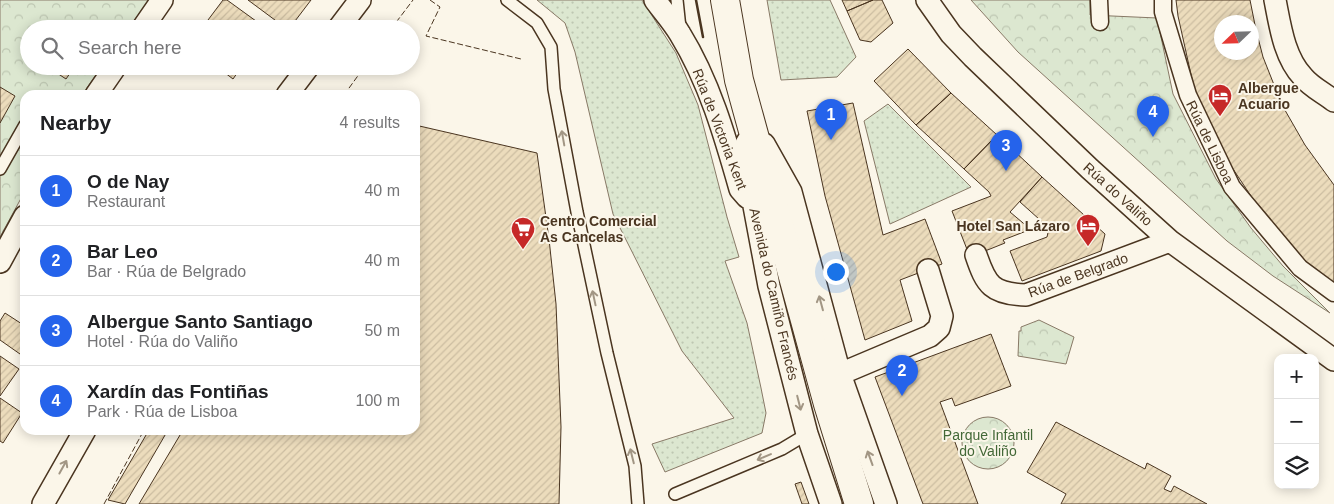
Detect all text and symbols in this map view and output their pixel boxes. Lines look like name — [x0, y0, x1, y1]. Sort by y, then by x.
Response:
north arrow — [1214, 15, 1259, 60]
search box — [20, 20, 420, 75]
icon: search — [38, 34, 66, 62]
text: Search here — [78, 37, 182, 58]
street label: Rúa de Victoria Kent — [690, 66, 750, 192]
place label: Albergue Acuario — [1238, 80, 1299, 112]
hotel icon: Albergue Acuario — [1207, 83, 1233, 117]
pin: 4 — [1137, 96, 1169, 137]
street label: Rúa de Lisboa — [1183, 98, 1237, 186]
pin: 1 — [815, 99, 847, 140]
text: Nearby — [40, 111, 111, 134]
text: 4 results — [340, 114, 400, 131]
pin: 3 — [990, 130, 1022, 171]
one-way arrow — [558, 131, 568, 147]
street label: Rúa do Valiño — [1080, 159, 1156, 229]
text: O de Nay — [87, 171, 169, 192]
text: 1 — [52, 182, 60, 199]
text: 40 m — [364, 182, 400, 199]
text: Restaurant — [87, 193, 165, 210]
street label: Avenida do Camiño Francés — [746, 206, 802, 382]
place label: Centro Comercial As Cancelas — [540, 213, 657, 245]
hotel icon: Hotel San Lázaro — [1075, 213, 1101, 247]
supermarket icon: Centro Comercial As Cancelas — [510, 216, 536, 250]
place label: Hotel San Lázaro — [956, 218, 1070, 234]
text: Bar Leo — [87, 241, 158, 262]
street label: Rúa de Belgrado — [1026, 249, 1130, 300]
text: 2 — [52, 252, 60, 269]
text: 40 m — [364, 252, 400, 269]
your location — [823, 259, 849, 285]
text: Bar · Rúa de Belgrado — [87, 263, 246, 280]
one-way arrow — [589, 290, 598, 306]
one-way arrow — [816, 296, 825, 312]
text: Albergue Santo Santiago — [87, 311, 313, 332]
text: 3 — [52, 322, 60, 339]
text: 50 m — [364, 322, 400, 339]
text: Hotel · Rúa do Valiño — [87, 333, 238, 350]
map controls — [1274, 354, 1319, 489]
button: + — [1274, 354, 1319, 399]
pin: 2 — [886, 355, 918, 396]
text: Xardín das Fontiñas — [87, 381, 269, 402]
text: 4 — [52, 392, 60, 409]
text: 100 m — [356, 392, 400, 409]
one-way arrow — [795, 394, 804, 410]
button: − — [1274, 399, 1319, 444]
text: Park · Rúa de Lisboa — [87, 403, 237, 420]
park label: Parque Infantil do Valiño — [943, 427, 1033, 459]
button: layers — [1274, 444, 1319, 489]
one-way arrow — [627, 448, 637, 464]
one-way arrow — [865, 451, 874, 466]
one-way arrow — [757, 453, 772, 462]
one-way arrow — [58, 459, 68, 474]

